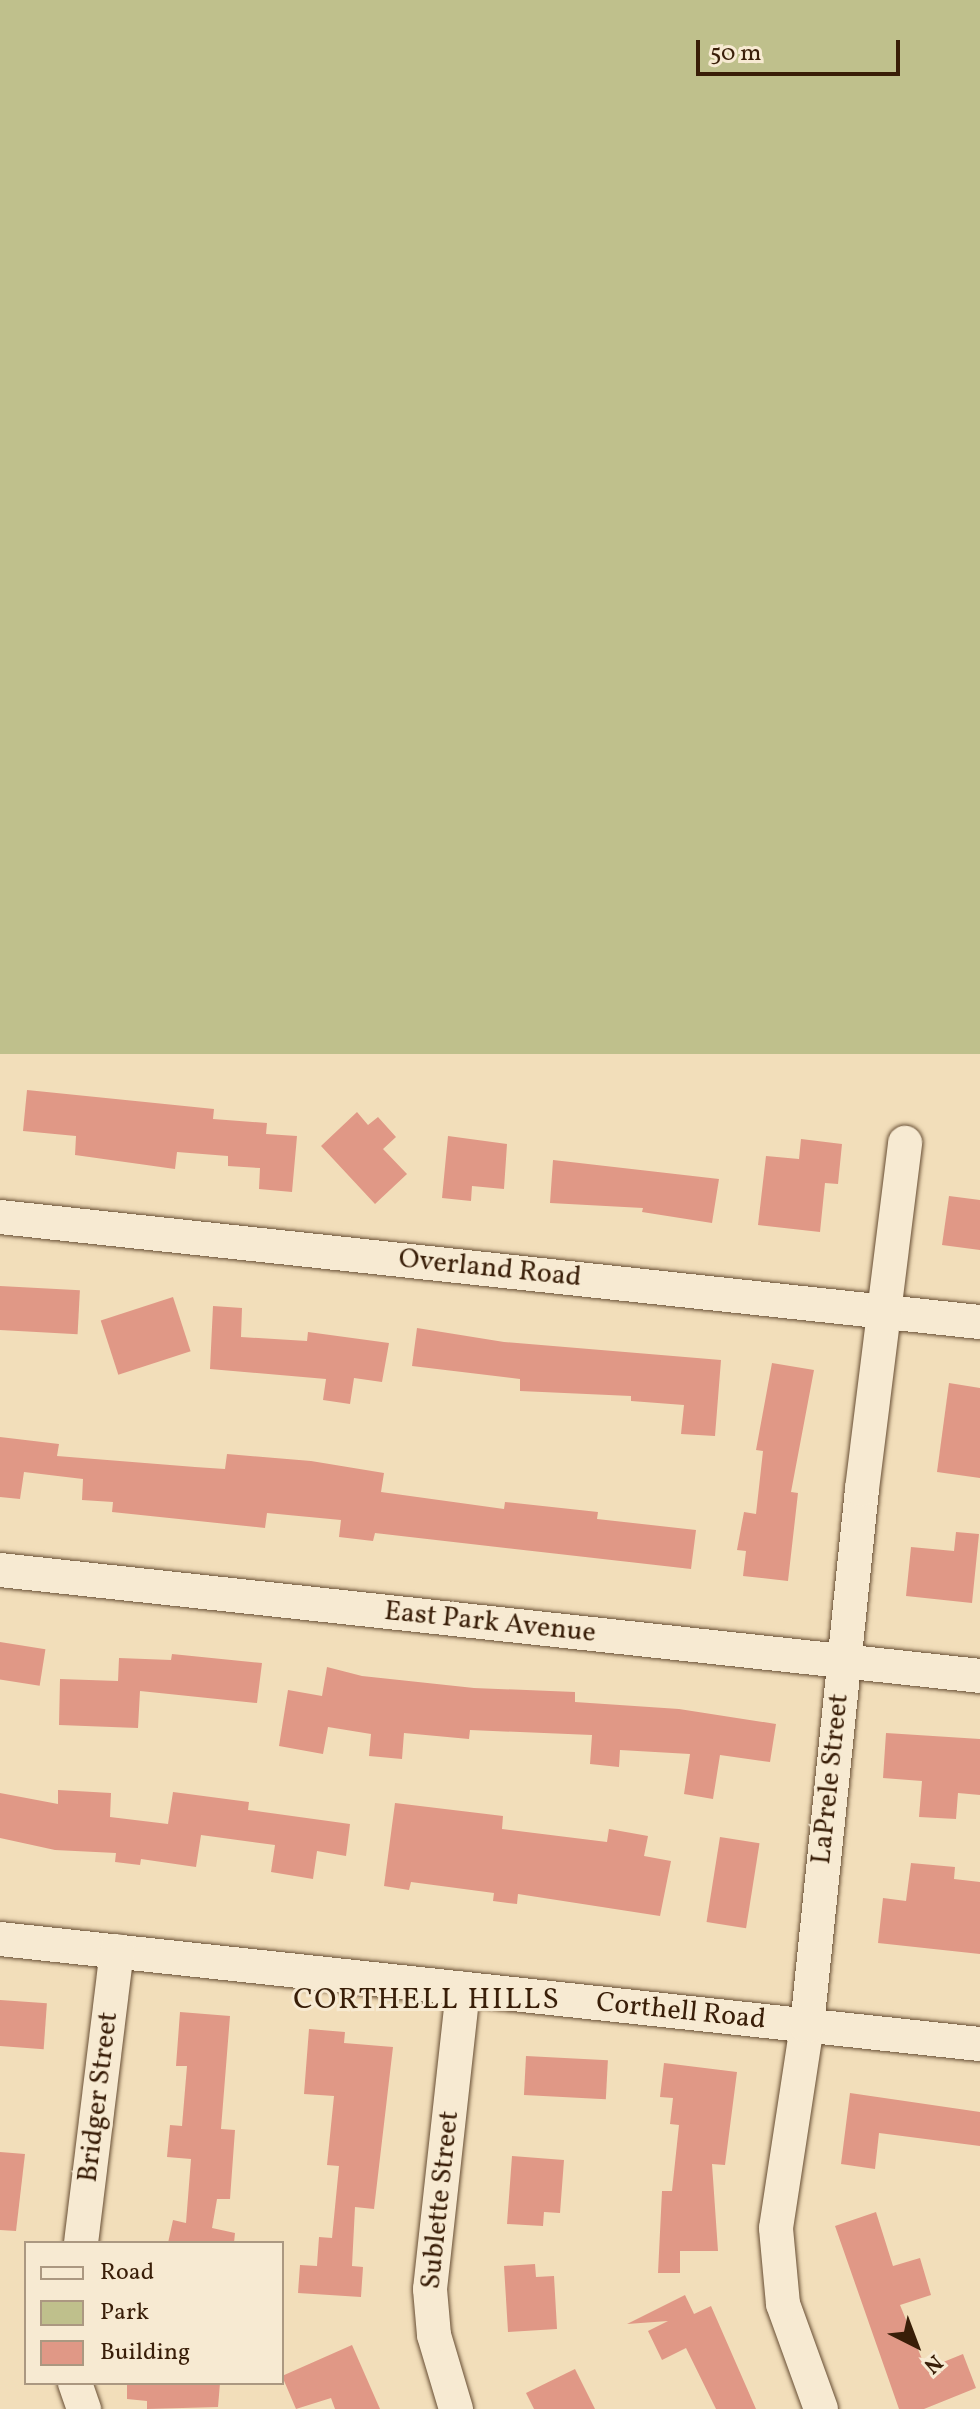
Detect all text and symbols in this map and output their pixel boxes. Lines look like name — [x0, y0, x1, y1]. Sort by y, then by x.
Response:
scale bar — [700, 24, 904, 74]
text: 50 m — [710, 37, 762, 71]
street label: Overland Road — [397, 1243, 583, 1295]
street label: East Park Avenue — [383, 1595, 597, 1651]
street label: LaPrele Street — [805, 1692, 857, 1866]
district label: CORTHELL HILLS — [293, 1982, 561, 2018]
street label: Corthell Road — [595, 1986, 767, 2038]
street label: Bridger Street — [72, 2010, 126, 2184]
street label: Sublette Street — [415, 2109, 467, 2291]
legend — [24, 2241, 284, 2385]
text: Road — [100, 2256, 154, 2290]
text: Park — [100, 2296, 149, 2330]
north arrow — [876, 2305, 956, 2385]
text: Building — [100, 2336, 190, 2370]
text: N — [916, 2346, 949, 2380]

